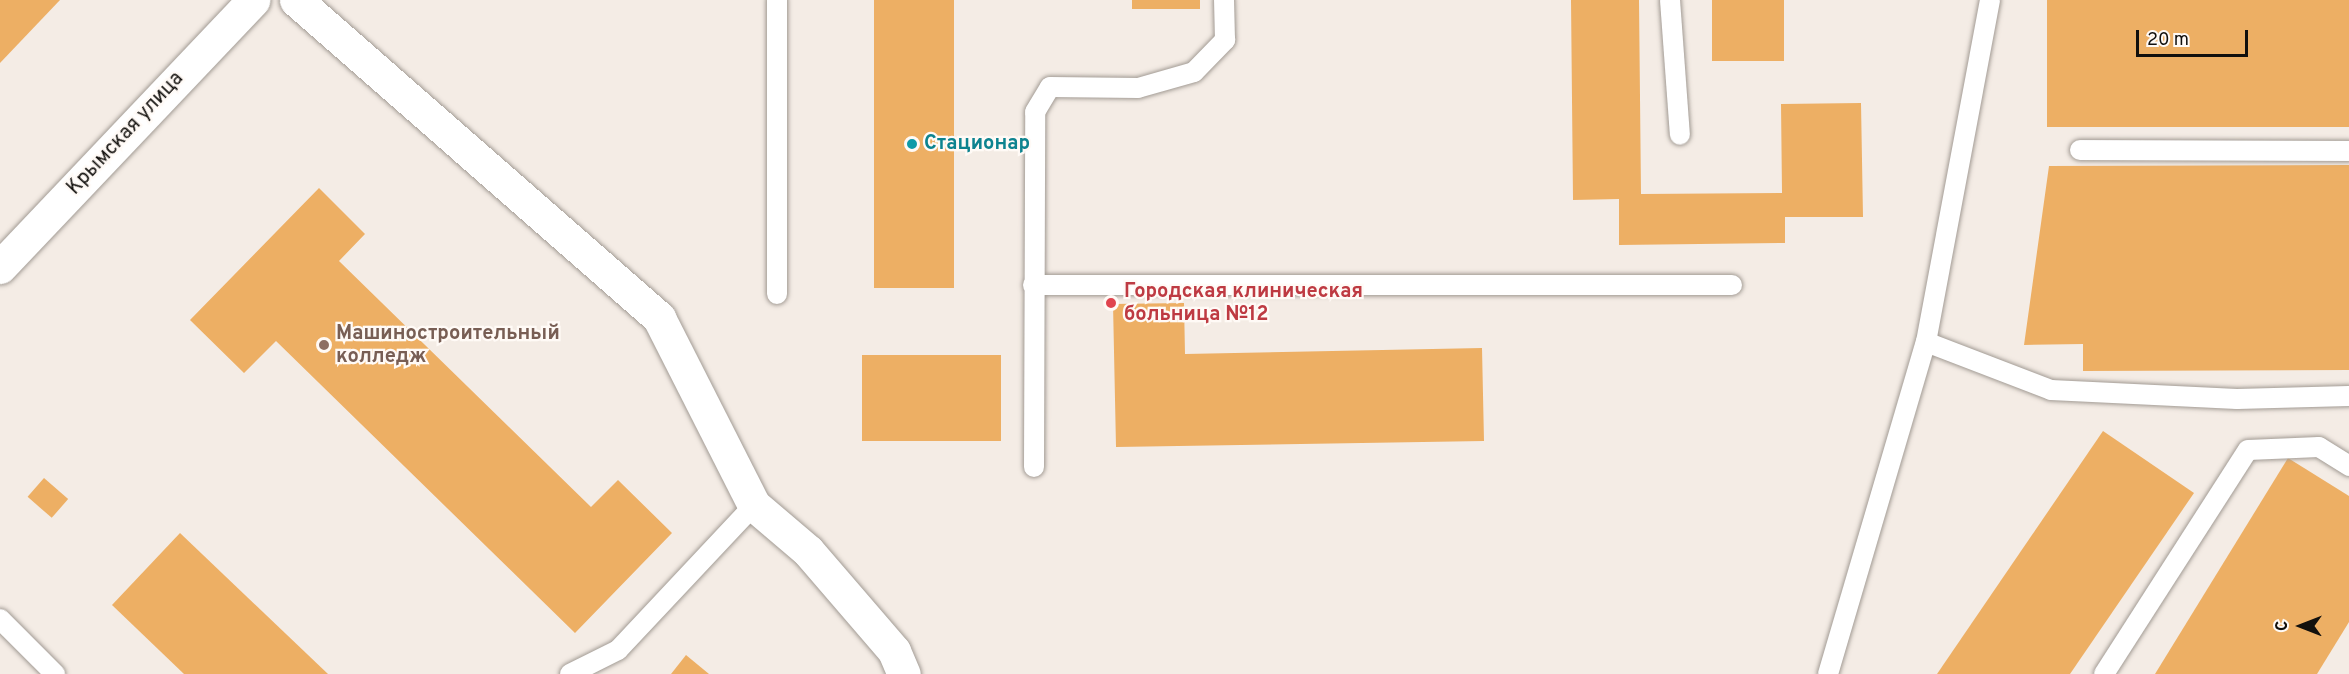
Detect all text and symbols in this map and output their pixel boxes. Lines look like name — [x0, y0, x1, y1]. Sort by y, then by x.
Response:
scale bar — [2139, 18, 2252, 56]
text: 20 m — [2147, 29, 2189, 52]
street label: Крымская улица — [63, 67, 189, 201]
place label: Стационар — [924, 132, 1030, 156]
marker: Стационар — [905, 137, 919, 151]
place label: Городская клиническая больница №12 — [1124, 280, 1363, 327]
marker: Городская клиническая больница №12 — [1102, 294, 1120, 312]
place label: Машиностроительный колледж — [336, 322, 560, 369]
marker: Машиностроительный колледж — [317, 338, 331, 352]
north arrow — [2271, 596, 2331, 656]
text: С — [2273, 621, 2293, 631]

